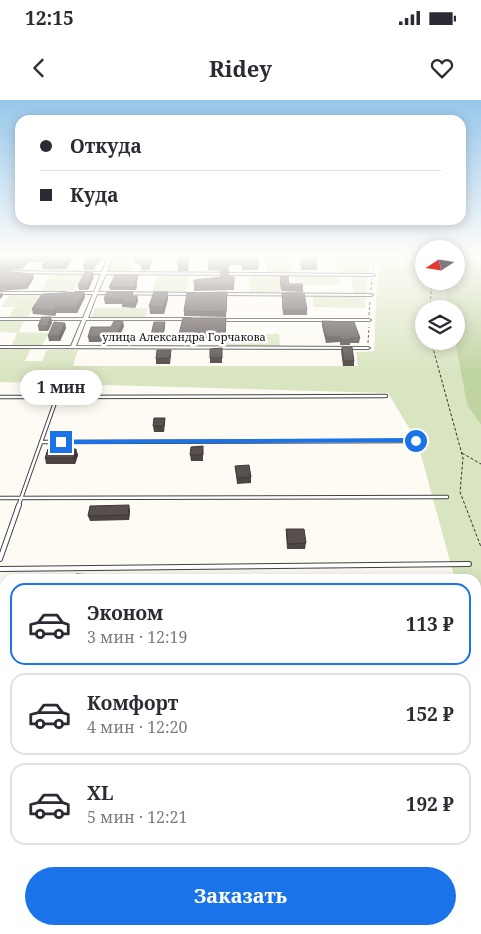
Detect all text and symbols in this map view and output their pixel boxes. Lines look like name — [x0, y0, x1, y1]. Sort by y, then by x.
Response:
text: 12:15 — [25, 5, 74, 31]
text: Ridey — [209, 53, 272, 83]
icon: back — [25, 54, 53, 82]
icon: heart — [428, 54, 456, 82]
text: Откуда — [70, 133, 142, 159]
text: Куда — [70, 182, 119, 208]
north arrow — [415, 240, 465, 290]
map controls — [415, 240, 465, 350]
button: layers — [415, 300, 465, 350]
street label: улица Александра Горчакова — [102, 329, 266, 344]
callout: 1 мин — [20, 370, 102, 404]
text: 1 мин — [37, 376, 85, 398]
route start — [405, 430, 427, 452]
route end — [50, 431, 72, 453]
text: Эконом — [87, 600, 163, 626]
icon: car — [27, 602, 72, 647]
text: 113 ₽ — [406, 611, 454, 637]
text: 3 мин · 12:19 — [87, 626, 188, 648]
text: Комфорт — [87, 690, 178, 716]
icon: car — [27, 692, 72, 737]
text: 152 ₽ — [406, 701, 454, 727]
text: 4 мин · 12:20 — [87, 716, 188, 738]
text: XL — [87, 780, 113, 806]
icon: car — [27, 782, 72, 827]
text: 192 ₽ — [406, 791, 454, 817]
text: 5 мин · 12:21 — [87, 806, 188, 828]
button: Заказать — [25, 867, 456, 925]

